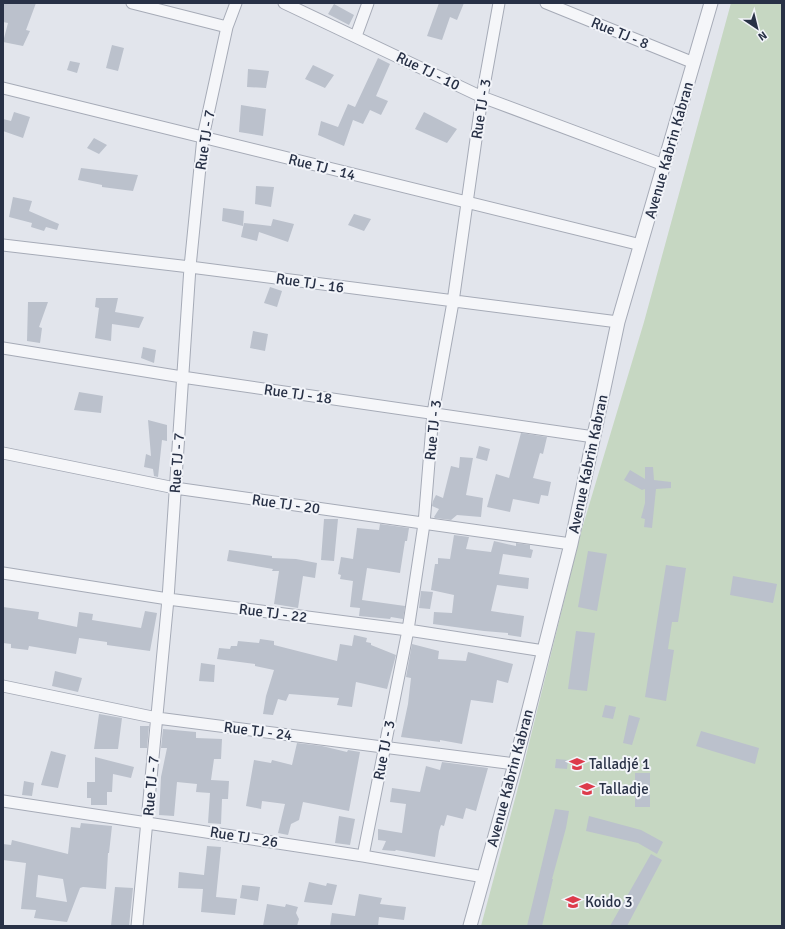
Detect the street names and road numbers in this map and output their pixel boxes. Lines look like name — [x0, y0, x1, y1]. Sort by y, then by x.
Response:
street label: Rue TJ - 8 — [589, 13, 651, 53]
street label: Rue TJ - 10 — [393, 48, 463, 94]
street label: Rue TJ - 3 — [467, 78, 495, 140]
street label: Avenue Kabrin Kabran — [641, 79, 697, 221]
street label: Rue TJ - 7 — [191, 109, 219, 171]
street label: Rue TJ - 14 — [286, 150, 358, 184]
street label: Rue TJ - 16 — [275, 269, 345, 297]
street label: Rue TJ - 18 — [263, 380, 333, 408]
street label: Avenue Kabrin Kabran — [564, 393, 612, 535]
street label: Rue TJ - 3 — [421, 399, 445, 461]
street label: Rue TJ - 7 — [166, 432, 188, 494]
street label: Rue TJ - 20 — [251, 490, 321, 518]
street label: Rue TJ - 22 — [238, 600, 308, 626]
street label: Avenue Kabrin Kabran — [483, 707, 537, 849]
street label: Rue TJ - 24 — [223, 718, 293, 744]
street label: Rue TJ - 3 — [369, 719, 399, 781]
street label: Rue TJ - 7 — [139, 755, 163, 817]
street label: Rue TJ - 26 — [209, 823, 279, 851]

